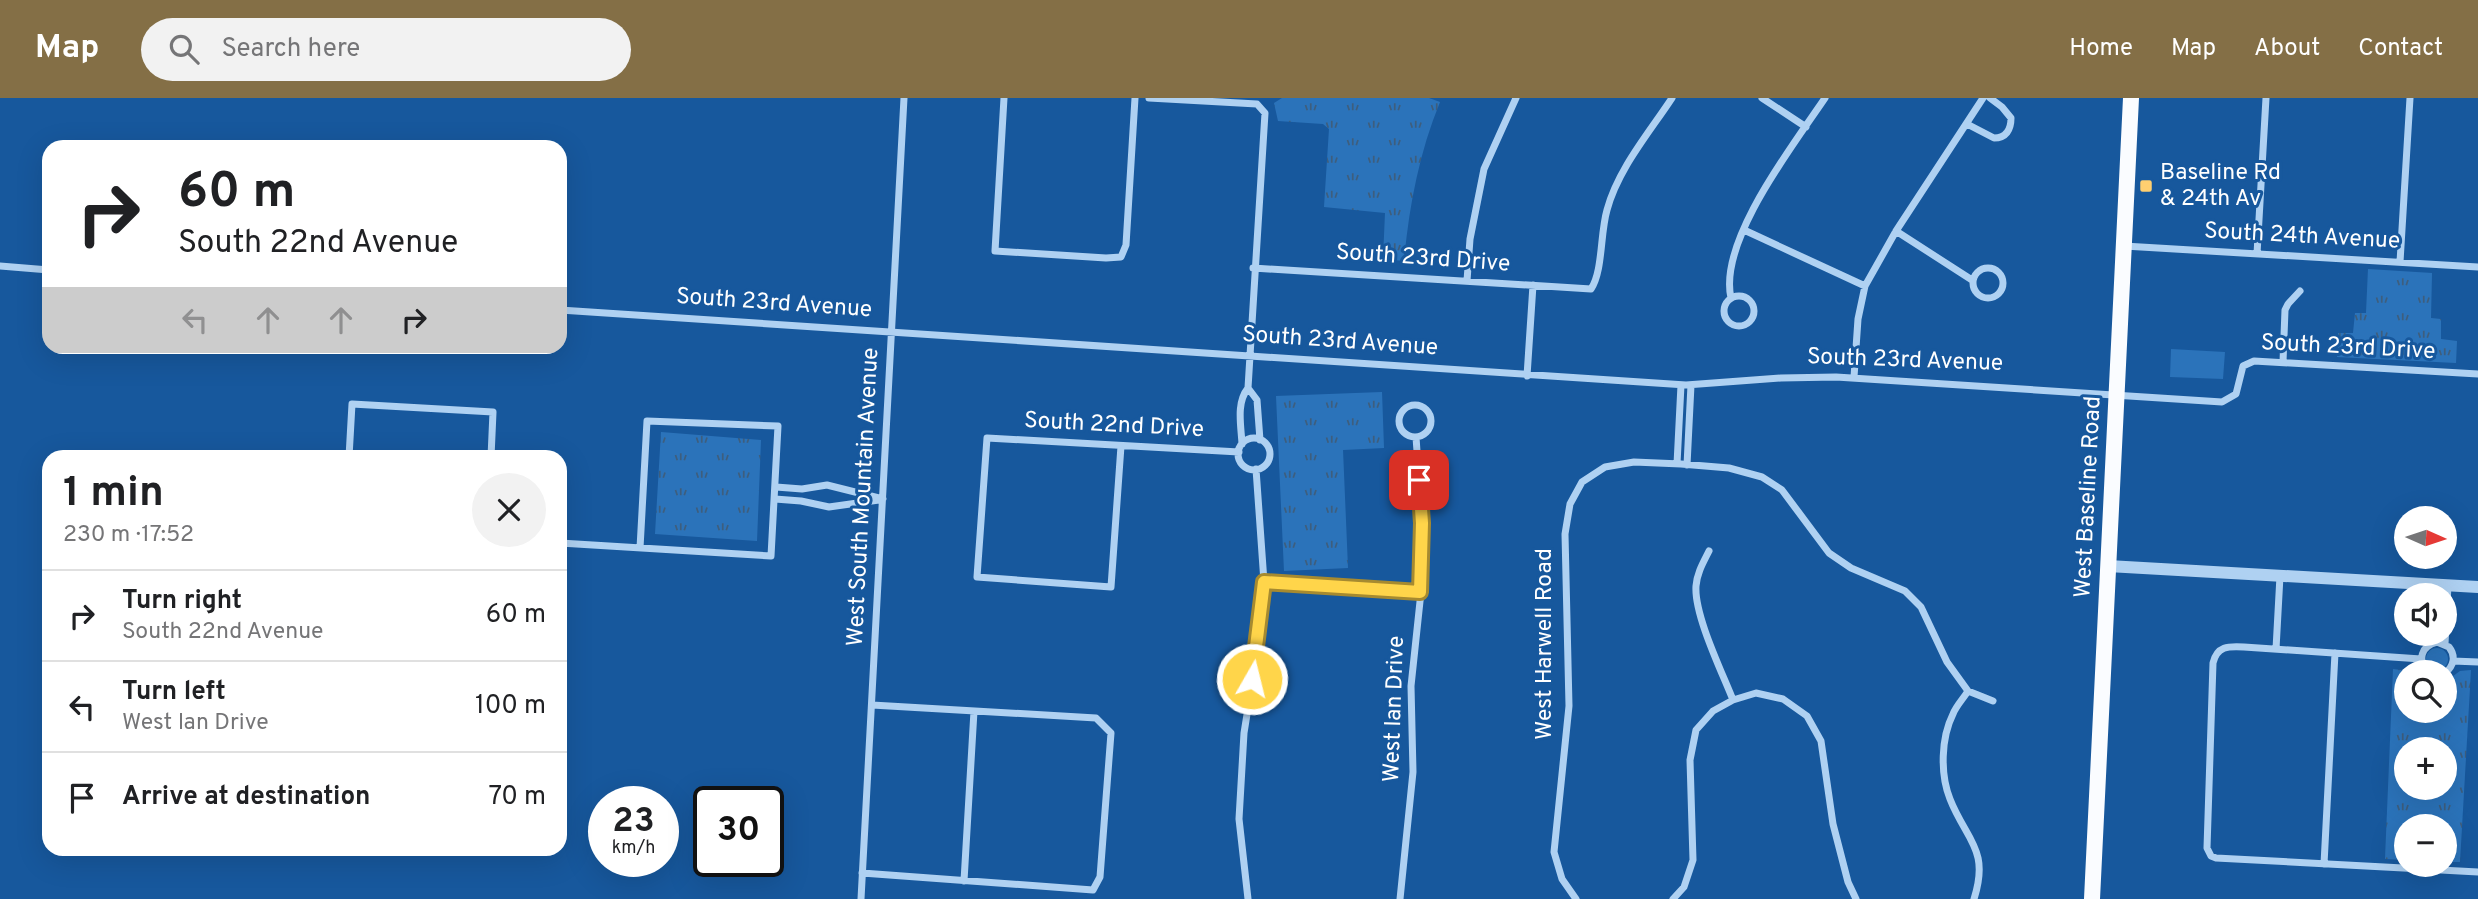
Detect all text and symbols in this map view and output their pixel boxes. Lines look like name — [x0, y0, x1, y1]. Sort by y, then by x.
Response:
search box — [141, 18, 631, 81]
text: Map — [35, 28, 99, 70]
icon: search — [165, 30, 203, 68]
text: Search here — [221, 33, 360, 66]
text: Home — [2069, 34, 2133, 64]
text: Map — [2171, 34, 2216, 64]
text: About — [2254, 34, 2320, 64]
text: Contact — [2358, 34, 2443, 64]
place label: Baseline Rd & 24th Av — [2160, 159, 2281, 214]
text: 60 m — [178, 163, 296, 225]
icon: right — [63, 168, 154, 259]
marker: Baseline Rd & 24th Av — [2138, 178, 2154, 194]
street label: South 24th Avenue — [2203, 217, 2401, 257]
text: South 22nd Avenue — [178, 224, 458, 264]
street label: South 23rd Drive — [1335, 238, 1511, 280]
street label: South 23rd Avenue — [675, 283, 873, 325]
icon: left — [176, 301, 214, 339]
icon: ahead — [249, 301, 287, 339]
icon: ahead — [322, 301, 360, 339]
icon: right — [395, 301, 433, 339]
street label: South 23rd Avenue — [1241, 321, 1439, 363]
street label: South 23rd Drive — [2260, 329, 2436, 367]
street label: South 23rd Avenue — [1806, 343, 2004, 379]
street label: West South Mountain Avenue — [842, 347, 886, 647]
street label: West Baseline Road — [2069, 395, 2109, 599]
street label: South 22nd Drive — [1023, 407, 1205, 445]
pin — [1389, 450, 1449, 510]
icon: arrive — [1400, 461, 1438, 499]
text: 1 min — [63, 468, 164, 521]
button: close — [472, 473, 546, 547]
north arrow — [2394, 506, 2457, 569]
map controls — [2394, 506, 2457, 877]
text: 230 m · 17:52 — [63, 521, 194, 550]
street label: West Harwell Road — [1531, 548, 1560, 740]
button: sound — [2394, 583, 2457, 646]
text: Turn right — [122, 585, 242, 618]
icon: right — [63, 597, 101, 635]
text: 60 m — [486, 599, 546, 632]
text: South 22nd Avenue — [122, 618, 323, 647]
street label: West Ian Drive — [1378, 635, 1412, 783]
position arrow — [1215, 642, 1289, 716]
button: search — [2394, 660, 2457, 723]
text: Turn left — [122, 676, 226, 709]
icon: left — [63, 688, 101, 726]
text: 100 m — [475, 690, 546, 723]
text: West Ian Drive — [122, 709, 269, 738]
button: + — [2394, 737, 2457, 800]
icon: arrive — [63, 779, 101, 817]
text: Arrive at destination — [122, 781, 370, 814]
text: 70 m — [488, 781, 546, 814]
speed limit sign: 30 — [693, 786, 784, 877]
text: 23 — [612, 800, 655, 844]
button: − — [2394, 814, 2457, 877]
text: km/h — [612, 837, 655, 860]

